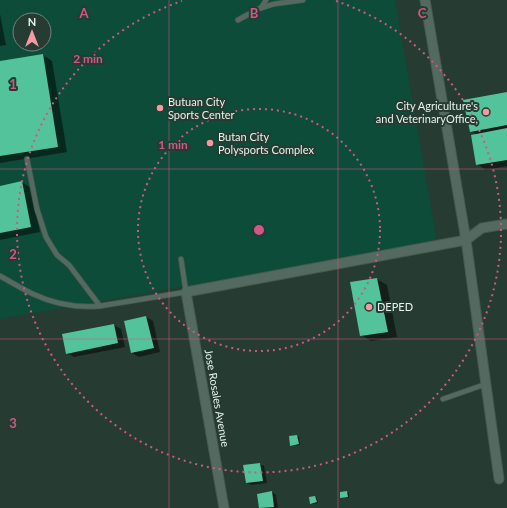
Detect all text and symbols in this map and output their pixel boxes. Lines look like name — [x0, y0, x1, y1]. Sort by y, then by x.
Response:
text: A — [78, 5, 89, 21]
text: B — [250, 5, 259, 21]
text: C — [418, 5, 427, 21]
north arrow — [12, 12, 52, 52]
text: N — [28, 15, 36, 28]
text: 2 min — [73, 51, 103, 66]
text: 1 — [9, 76, 17, 92]
place label: Butuan City Sports Center — [168, 95, 235, 121]
place label: City Agriculture's and VeterinaryOffice, — [376, 99, 478, 125]
marker: Butuan City Sports Center — [155, 103, 165, 113]
marker: City Agriculture's and VeterinaryOffice, — [481, 107, 491, 117]
place label: Butan City Polysports Complex — [218, 130, 314, 156]
text: 1 min — [158, 137, 188, 152]
marker: Butan City Polysports Complex — [205, 138, 215, 148]
centre of rings — [252, 223, 266, 237]
text: 2 — [9, 246, 17, 262]
place label: DEPED — [377, 300, 413, 313]
marker: DEPED — [364, 302, 374, 312]
street label: Jose Rosales Avenue — [202, 348, 233, 448]
text: 3 — [9, 415, 17, 431]

